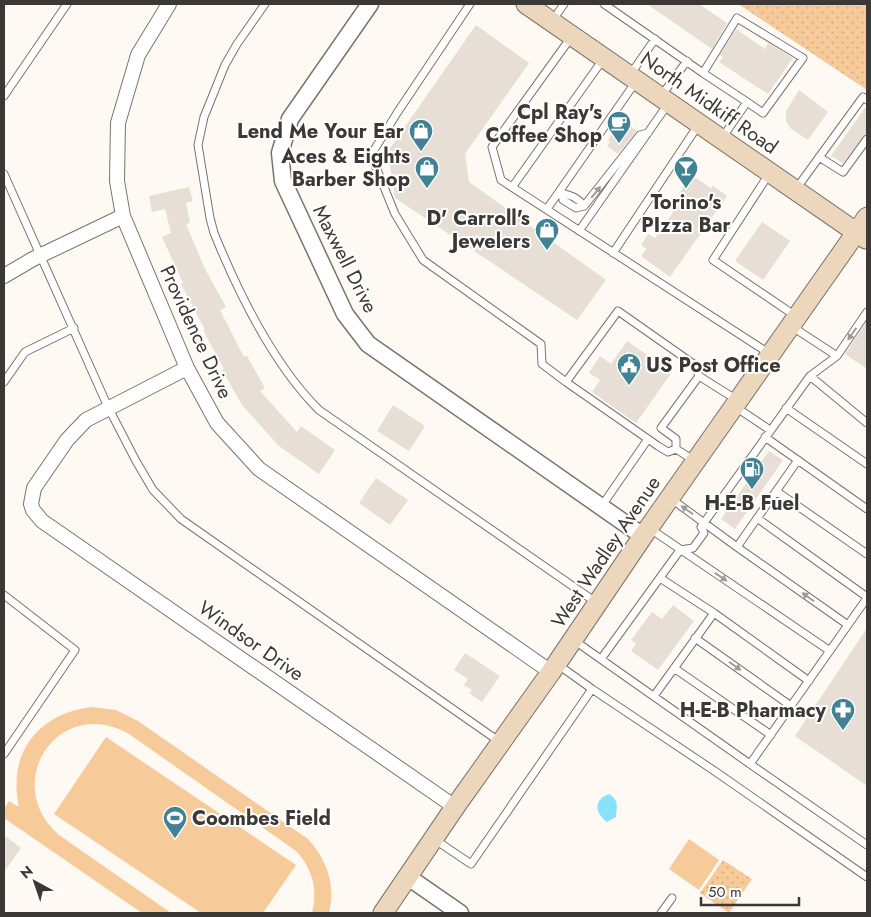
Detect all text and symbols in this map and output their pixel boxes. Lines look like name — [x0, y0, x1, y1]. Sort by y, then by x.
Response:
street label: North Midkiff Road — [634, 45, 784, 161]
place label: Cpl Ray's Coffee Shop — [485, 98, 602, 150]
cafe icon: Cpl Ray's Coffee Shop — [606, 110, 632, 144]
place label: Lend Me Your Ear — [237, 117, 405, 146]
shop icon: Lend Me Your Ear — [408, 118, 434, 152]
place label: Aces & Eights Barber Shop — [280, 142, 410, 194]
shop icon: Aces & Eights Barber Shop — [414, 155, 440, 189]
bar icon: Torino's PIzza Bar — [673, 155, 699, 189]
one-way arrow — [590, 186, 601, 199]
place label: Torino's PIzza Bar — [641, 188, 731, 240]
street label: Maxwell Drive — [305, 200, 385, 318]
place label: D' Carroll's Jewelers — [426, 204, 530, 256]
shop icon: D' Carroll's Jewelers — [534, 217, 560, 251]
street label: Providence Drive — [152, 260, 240, 404]
one-way arrow — [847, 327, 857, 341]
place label: US Post Office — [646, 351, 781, 380]
public building icon: US Post Office — [616, 352, 642, 386]
fuel station icon: H-E-B Fuel — [739, 456, 765, 490]
street label: West Wadley Avenue — [544, 470, 668, 634]
place label: H-E-B Fuel — [705, 489, 799, 518]
one-way arrow — [680, 505, 694, 515]
one-way arrow — [714, 572, 727, 582]
one-way arrow — [802, 592, 815, 602]
street label: Windsor Drive — [192, 594, 310, 688]
one-way arrow — [729, 661, 742, 671]
place label: H-E-B Pharmacy — [680, 696, 827, 725]
pharmacy icon: H-E-B Pharmacy — [830, 697, 856, 731]
place label: Coombes Field — [192, 804, 331, 833]
sports icon: Coombes Field — [162, 805, 188, 839]
north arrow — [10, 857, 60, 907]
text: N — [16, 861, 37, 883]
scale bar — [701, 874, 798, 906]
text: 50 m — [708, 881, 742, 903]

